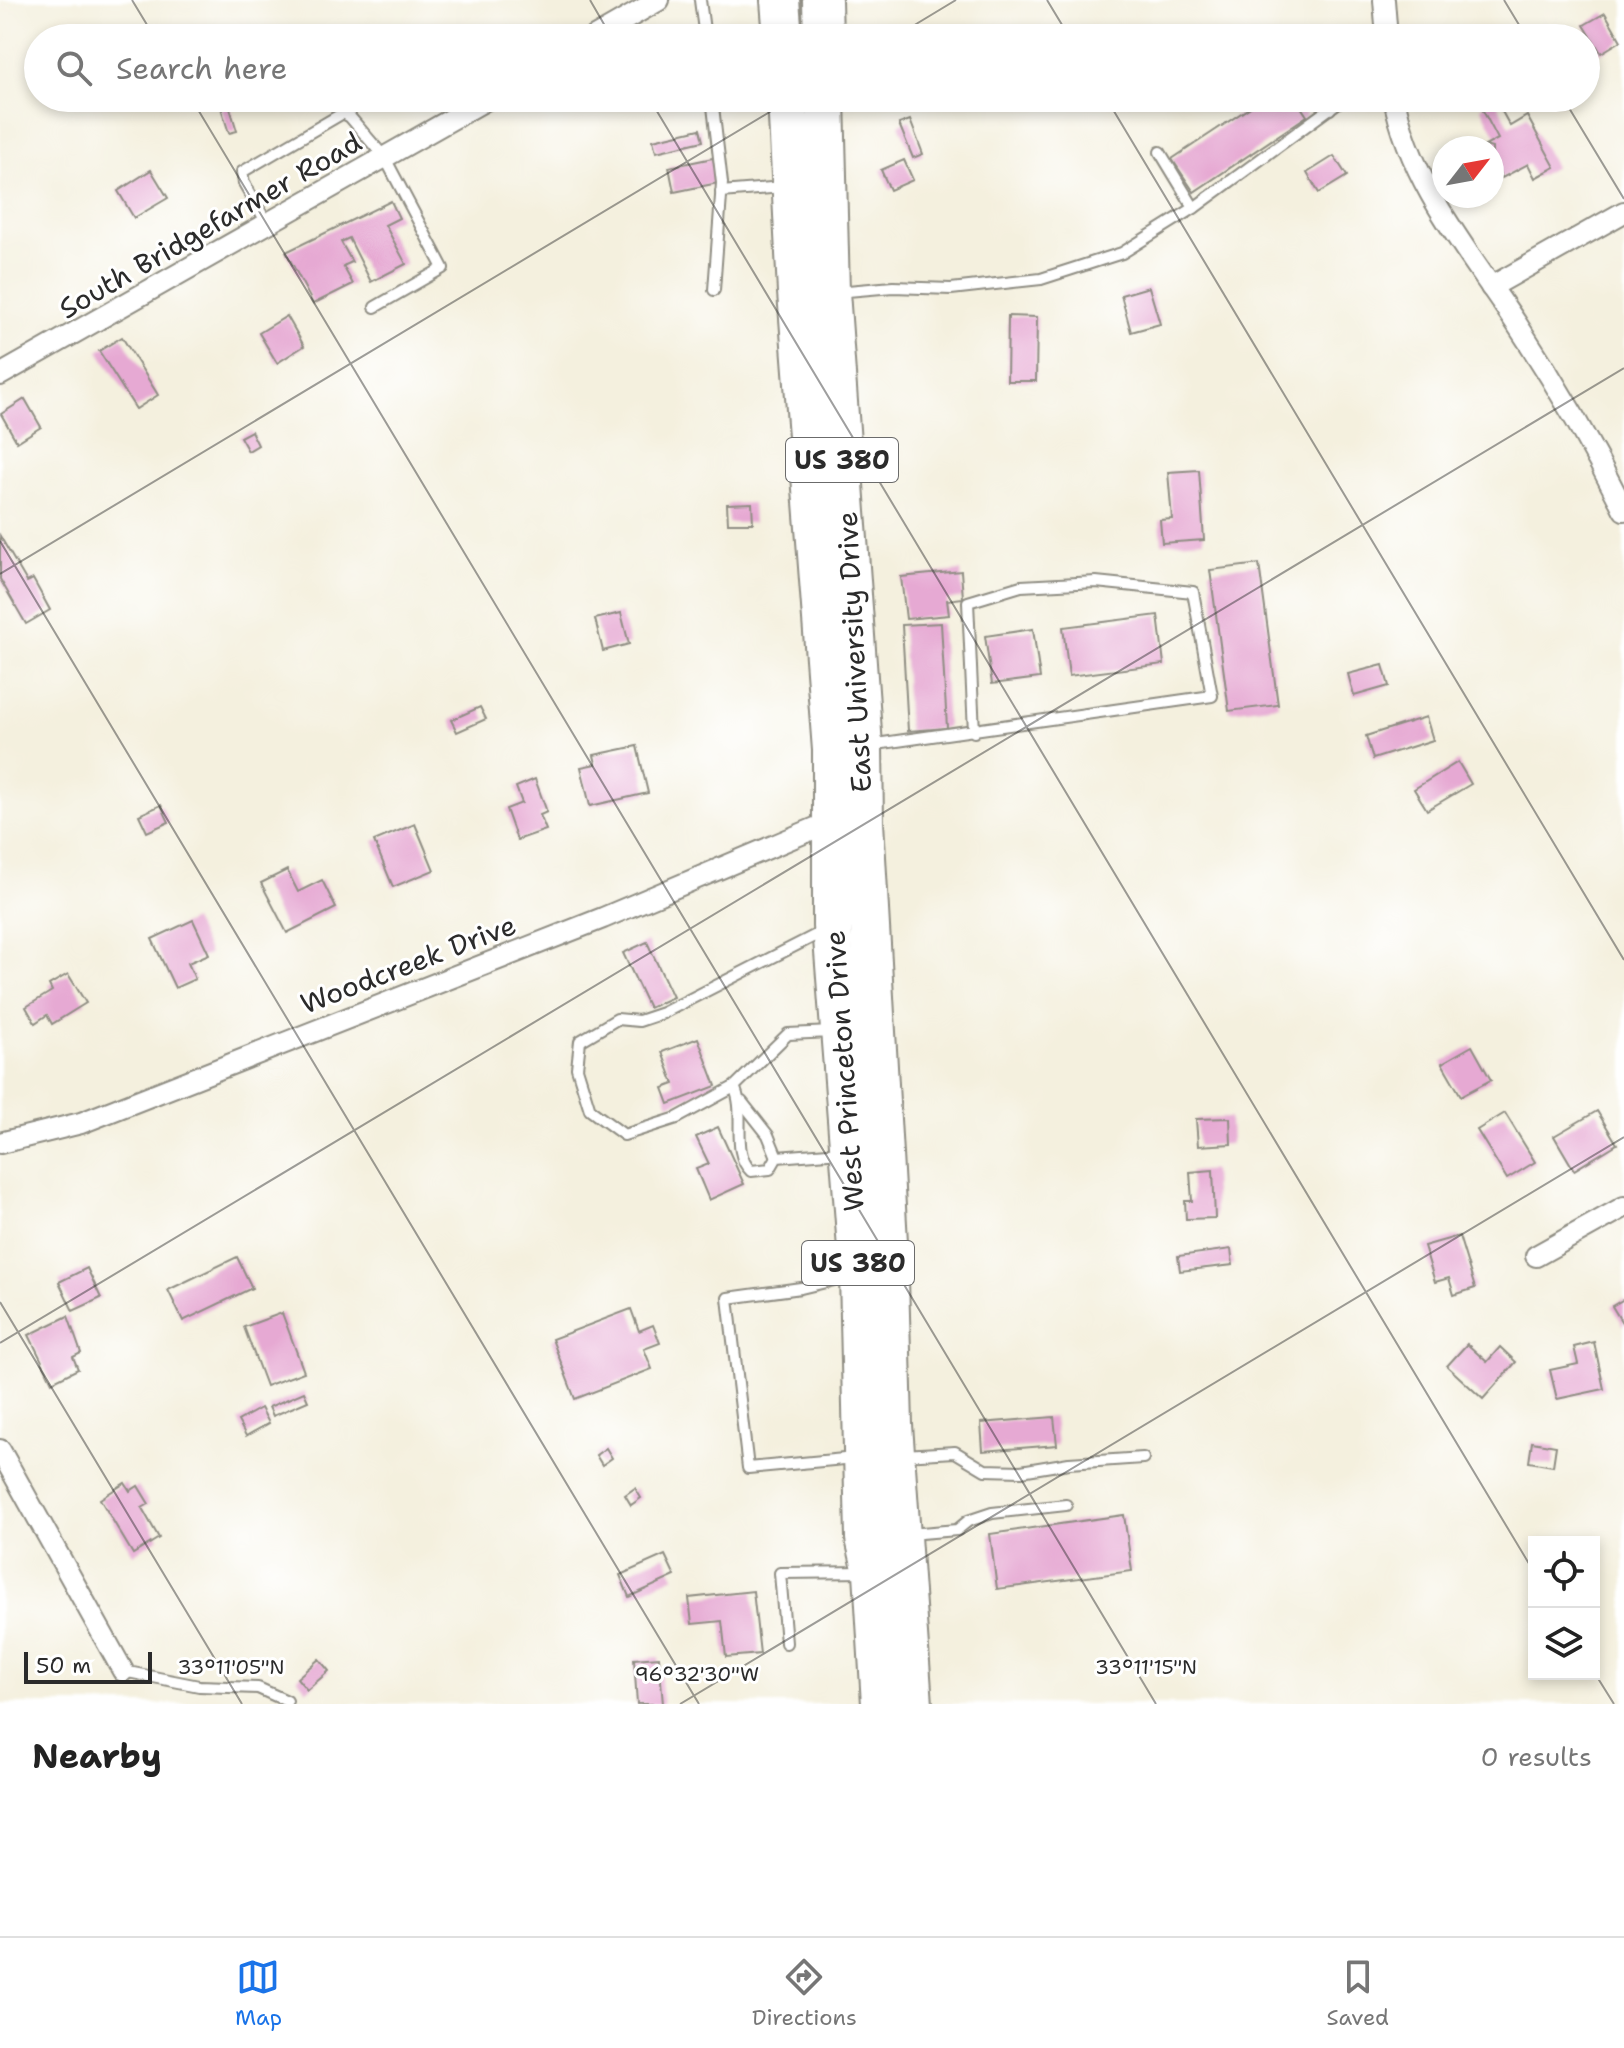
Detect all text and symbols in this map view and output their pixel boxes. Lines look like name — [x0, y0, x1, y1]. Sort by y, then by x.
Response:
search box — [24, 24, 1600, 112]
icon: search — [52, 46, 96, 90]
text: Search here — [116, 48, 287, 89]
street label: South Bridgefarmer Road — [52, 123, 368, 327]
north arrow — [1432, 136, 1504, 208]
road number: US 380 — [786, 438, 898, 482]
street label: East University Drive — [828, 511, 880, 793]
street label: Woodcreek Drive — [295, 905, 521, 1023]
street label: West Princeton Drive — [815, 929, 873, 1213]
road number: US 380 — [802, 1241, 914, 1285]
map controls — [1528, 1536, 1600, 1680]
button: locate — [1528, 1536, 1600, 1608]
button: layers — [1528, 1608, 1600, 1680]
scale bar — [24, 1648, 152, 1684]
text: 50 m — [36, 1651, 91, 1680]
text: 33°11'05"N — [178, 1654, 284, 1680]
text: 33°11'15"N — [1095, 1654, 1197, 1680]
text: 96°32'30"W — [635, 1661, 759, 1687]
text: Nearby — [32, 1733, 162, 1779]
text: 0 results — [1480, 1739, 1592, 1774]
tab: Map — [235, 1955, 282, 2032]
tab: Directions — [752, 1955, 857, 2032]
tab: Saved — [1327, 1955, 1389, 2032]

